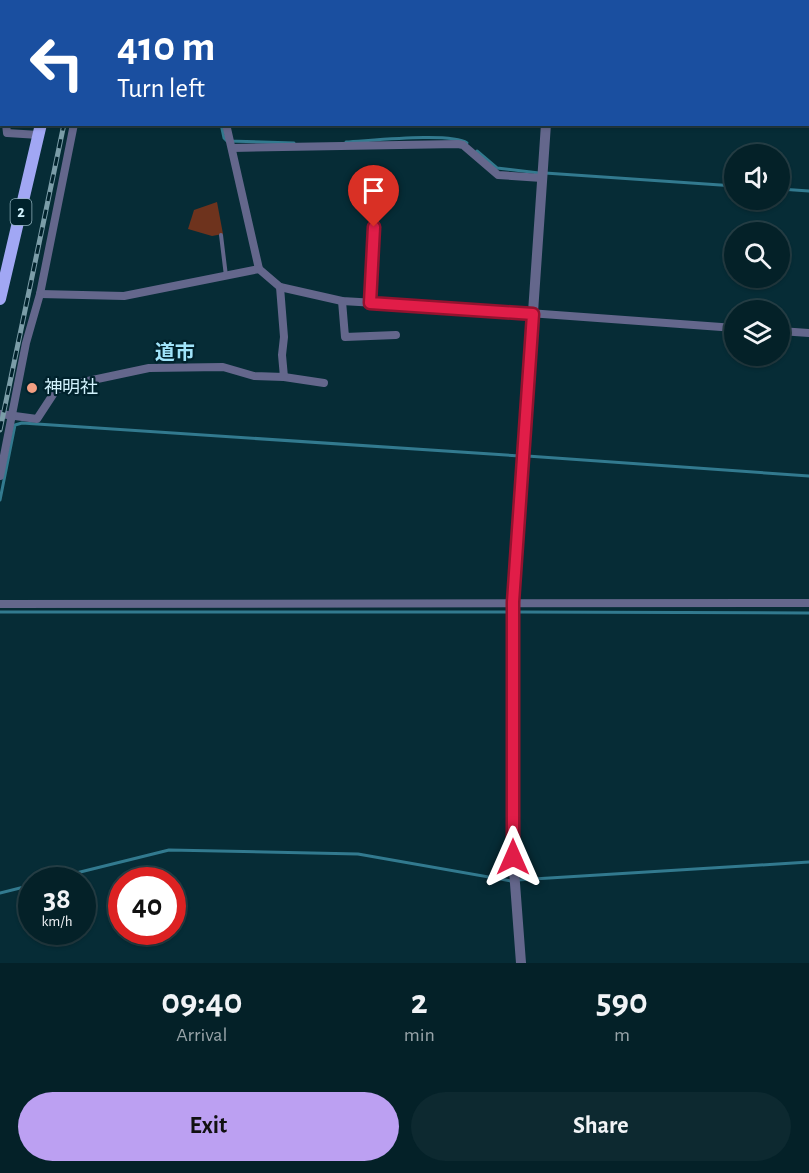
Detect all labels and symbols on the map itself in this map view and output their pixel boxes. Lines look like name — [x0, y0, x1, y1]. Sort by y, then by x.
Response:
pin — [348, 165, 399, 227]
road number: 2 — [10, 199, 32, 225]
district label: 道市 — [155, 341, 195, 363]
place label: 神明社 — [44, 378, 98, 397]
marker: 神明社 — [25, 381, 39, 395]
position arrow — [481, 825, 545, 889]
speed limit sign: 40 — [108, 867, 186, 945]

